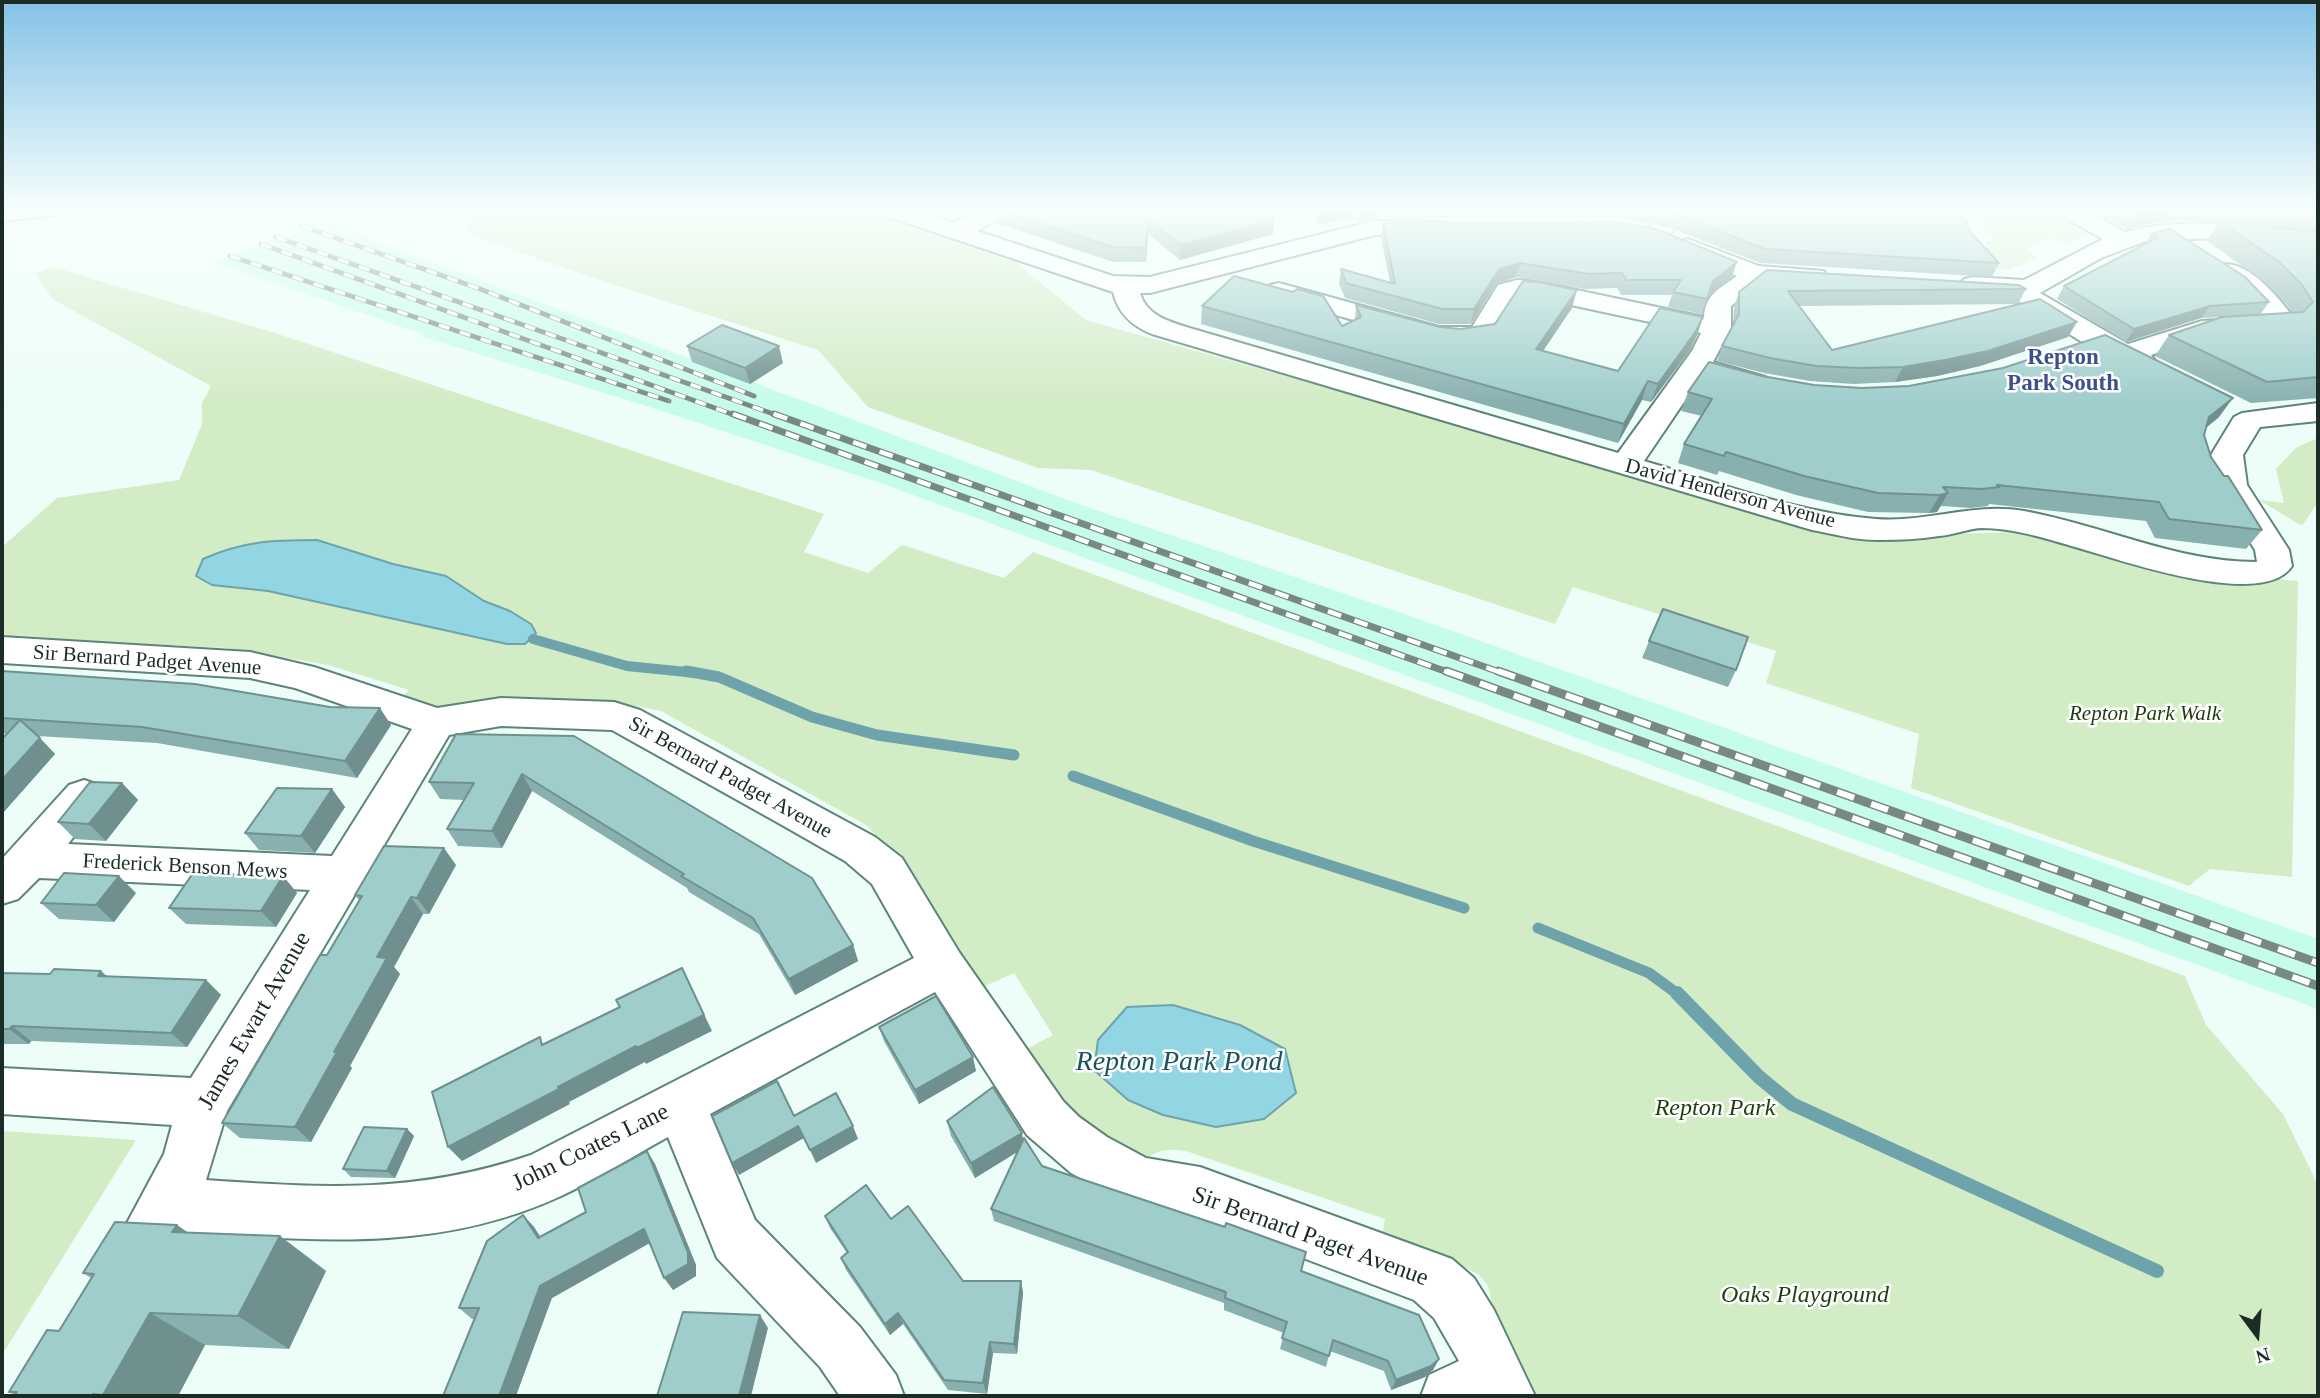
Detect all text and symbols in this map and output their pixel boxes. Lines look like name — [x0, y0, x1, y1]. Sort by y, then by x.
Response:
district label: Repton Park South — [2007, 344, 2119, 398]
street label: David Henderson Avenue — [1622, 454, 1838, 534]
street label: Sir Bernard Padget Avenue — [32, 640, 262, 682]
park label: Repton Park Walk — [2069, 701, 2221, 727]
street label: Sir Bernard Padget Avenue — [624, 712, 836, 844]
street label: Frederick Benson Mews — [82, 849, 288, 885]
street label: James Ewart Avenue — [192, 927, 318, 1115]
water label: Repton Park Pond — [1076, 1046, 1282, 1080]
park label: Repton Park — [1655, 1095, 1775, 1123]
street label: John Coates Lane — [508, 1098, 674, 1198]
street label: Sir Bernard Paget Avenue — [1188, 1181, 1432, 1293]
park label: Oaks Playground — [1721, 1282, 1889, 1310]
north arrow — [2222, 1300, 2292, 1370]
text: N — [2253, 1344, 2272, 1368]

